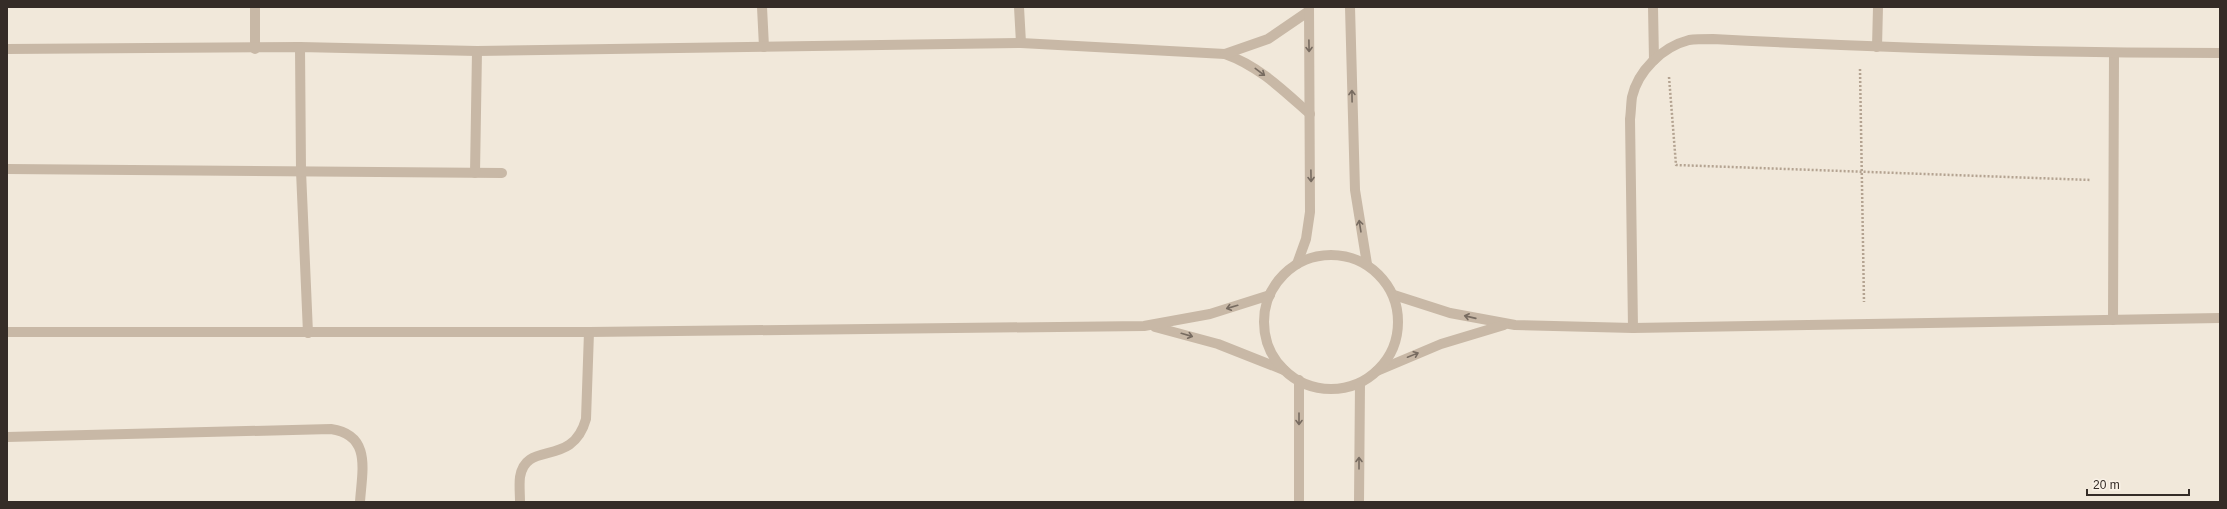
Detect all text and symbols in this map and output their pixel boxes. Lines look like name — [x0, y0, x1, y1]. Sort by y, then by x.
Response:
one-way arrow — [1305, 39, 1313, 52]
one-way arrow — [1254, 67, 1265, 76]
one-way arrow — [1348, 90, 1356, 103]
one-way arrow — [1307, 169, 1315, 182]
one-way arrow — [1355, 220, 1363, 233]
one-way arrow — [1226, 304, 1239, 311]
one-way arrow — [1463, 313, 1476, 321]
one-way arrow — [1180, 332, 1193, 339]
one-way arrow — [1406, 351, 1418, 358]
one-way arrow — [1295, 412, 1303, 425]
one-way arrow — [1355, 457, 1363, 470]
scale bar — [2087, 471, 2189, 497]
text: 20 m — [2093, 478, 2120, 492]

